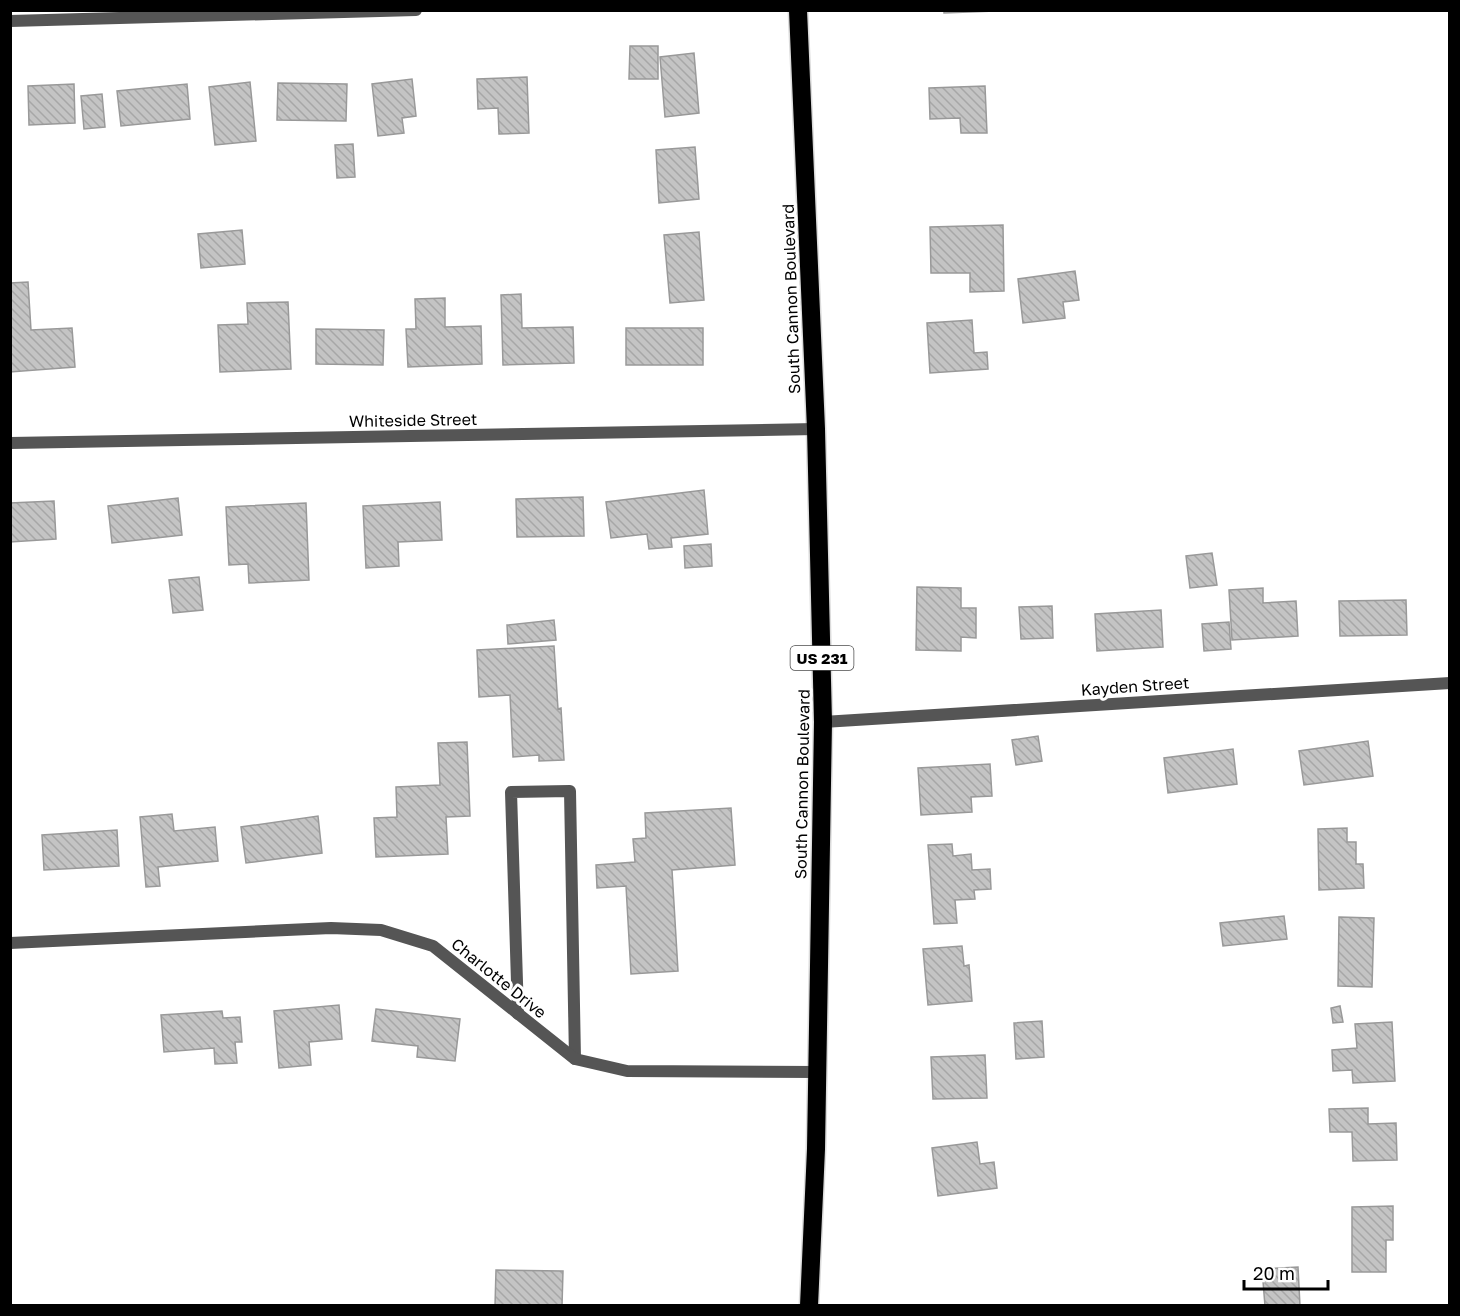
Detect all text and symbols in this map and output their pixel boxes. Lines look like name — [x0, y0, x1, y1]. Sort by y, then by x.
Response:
street label: South Cannon Boulevard — [778, 204, 804, 394]
street label: Whiteside Street — [349, 409, 477, 431]
road number: US 231 — [790, 646, 854, 670]
street label: Kayden Street — [1080, 672, 1190, 700]
street label: South Cannon Boulevard — [790, 689, 814, 879]
street label: Charlotte Drive — [448, 934, 550, 1022]
scale bar — [1244, 1253, 1328, 1291]
text: 20 m — [1253, 1262, 1295, 1284]

